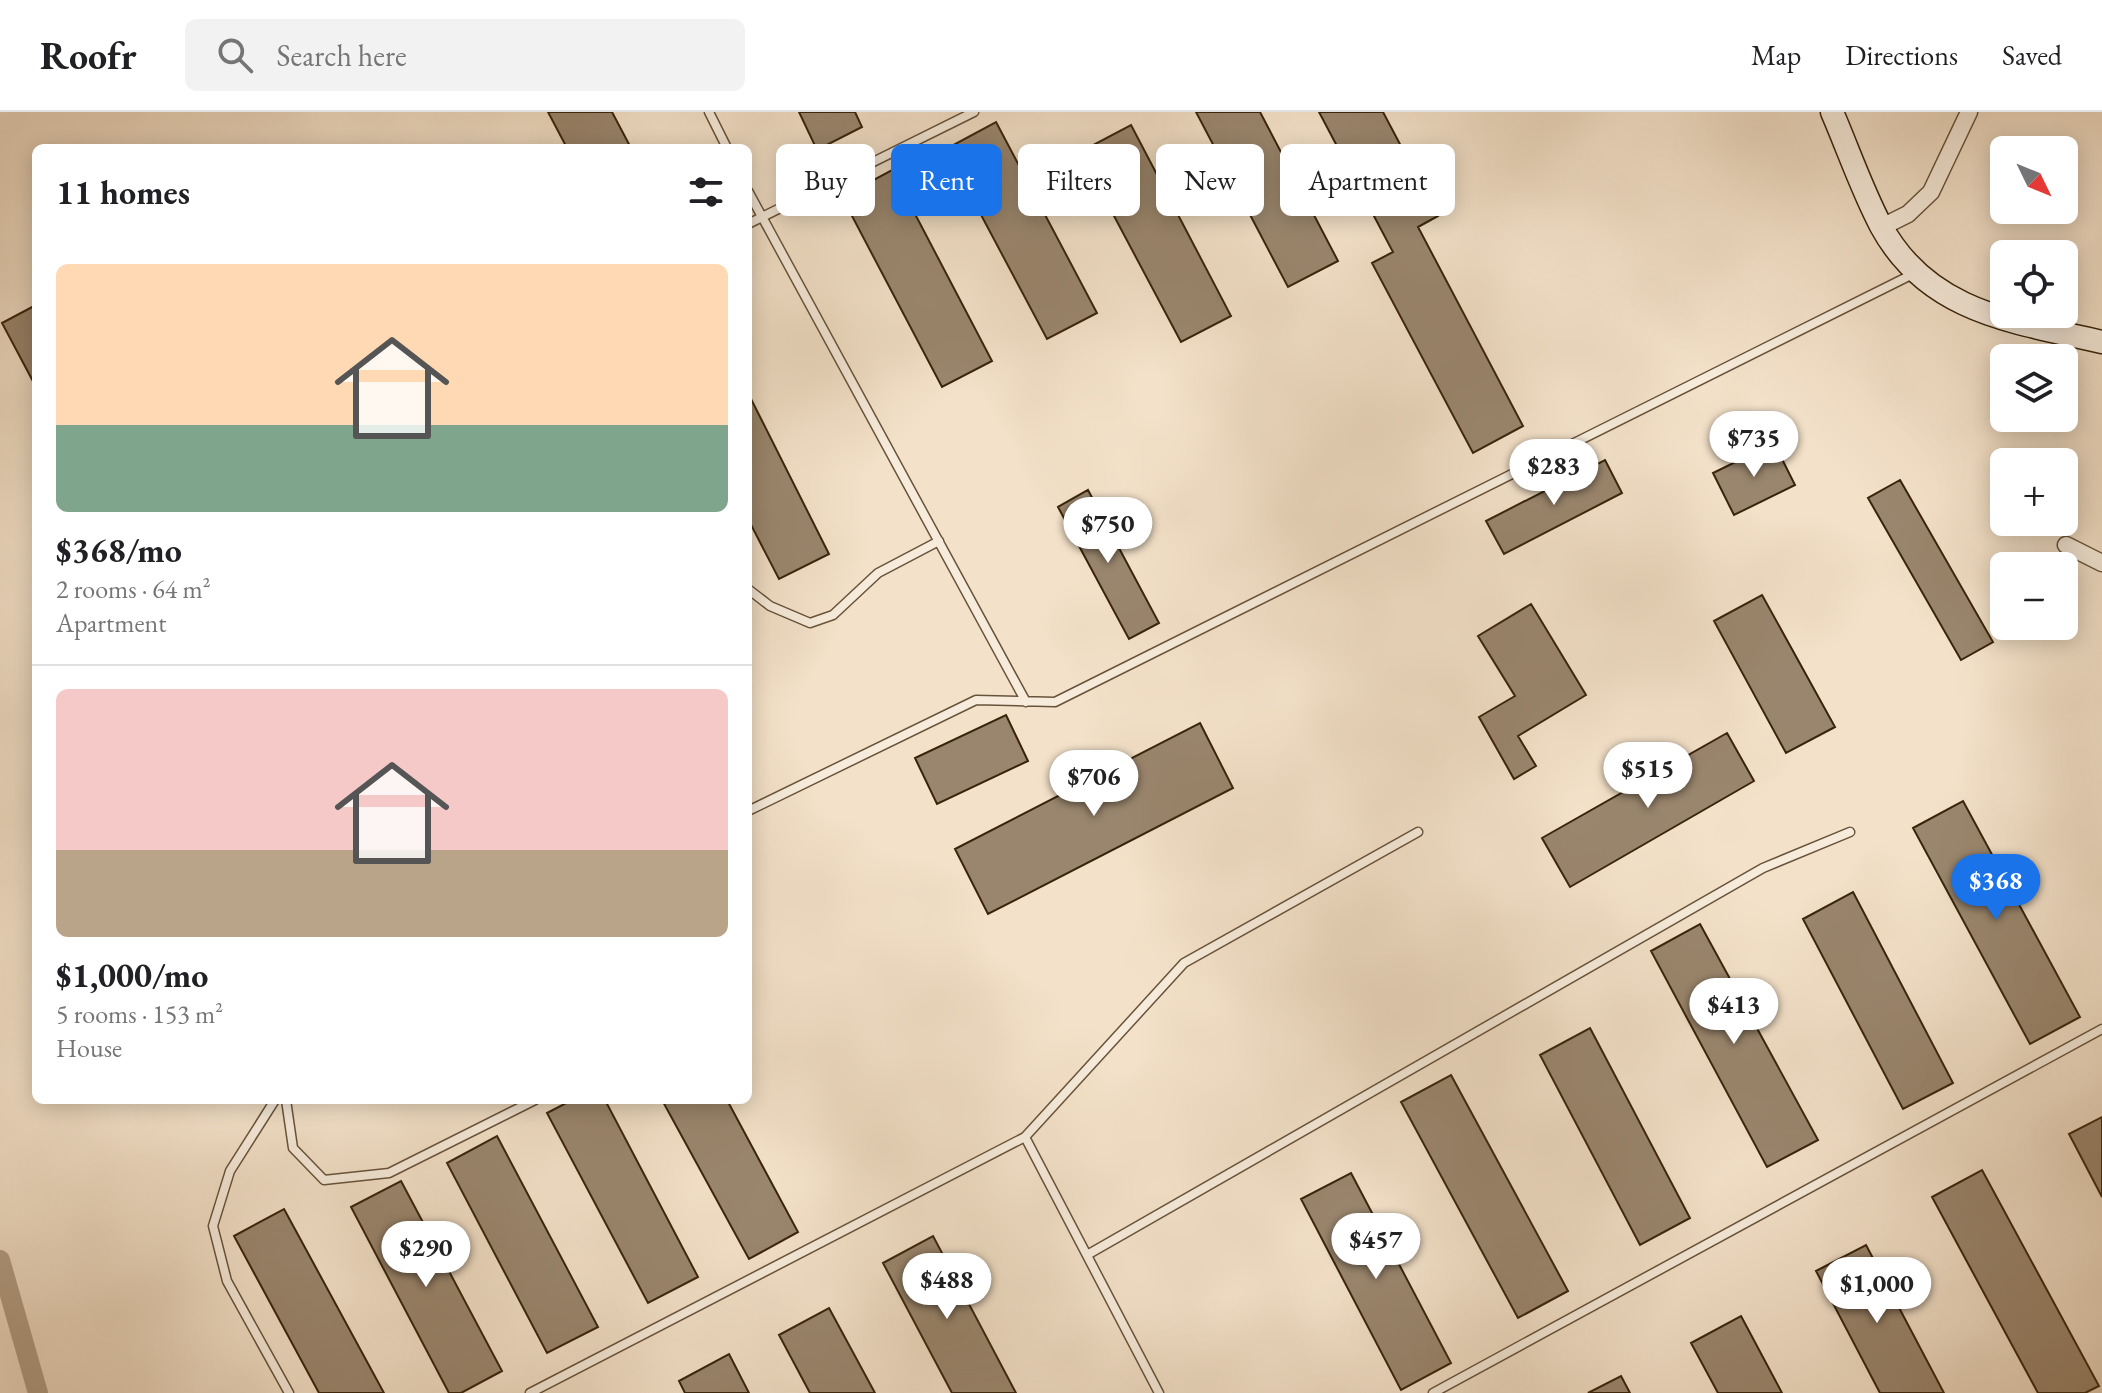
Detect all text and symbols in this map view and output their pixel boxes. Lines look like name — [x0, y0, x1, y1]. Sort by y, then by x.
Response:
search box — [185, 19, 745, 91]
text: Roofr — [40, 31, 137, 80]
icon: search — [213, 33, 257, 77]
text: Search here — [277, 36, 407, 75]
text: Map — [1751, 37, 1801, 73]
text: Directions — [1845, 37, 1958, 73]
text: Saved — [2002, 37, 2062, 73]
north arrow — [1990, 136, 2078, 224]
map controls — [1990, 136, 2078, 640]
chip: Buy — [776, 144, 875, 216]
chip: Rent — [891, 144, 1002, 216]
chip: Filters — [1018, 144, 1140, 216]
chip: New — [1156, 144, 1264, 216]
chip: Apartment — [1280, 144, 1455, 216]
text: 11 homes — [56, 170, 190, 214]
icon: filters — [684, 170, 728, 214]
button: locate — [1990, 240, 2078, 328]
icon: home — [320, 316, 464, 460]
button: layers — [1990, 344, 2078, 432]
pin: $735 — [1707, 411, 1801, 479]
text: $735 — [1727, 420, 1781, 454]
pin: $283 — [1507, 439, 1601, 507]
text: $283 — [1527, 448, 1581, 482]
button: + — [1990, 448, 2078, 536]
pin: $750 — [1061, 497, 1155, 565]
text: $750 — [1081, 506, 1135, 540]
text: $368/mo — [56, 528, 182, 572]
button: − — [1990, 552, 2078, 640]
text: 2 rooms · 64 m² — [56, 572, 211, 606]
text: Apartment — [56, 606, 166, 640]
icon: home — [320, 741, 464, 885]
pin: $515 — [1601, 742, 1695, 810]
pin: $706 — [1047, 750, 1141, 818]
text: $515 — [1621, 751, 1675, 785]
text: $706 — [1067, 759, 1121, 793]
pin: $368 — [1949, 854, 2043, 922]
text: $368 — [1969, 863, 2023, 897]
text: $1,000/mo — [56, 953, 208, 997]
pin: $413 — [1687, 978, 1781, 1046]
text: $413 — [1707, 987, 1761, 1021]
text: 5 rooms · 153 m² — [56, 997, 223, 1031]
text: House — [56, 1031, 122, 1065]
pin: $457 — [1329, 1213, 1423, 1281]
pin: $290 — [379, 1221, 473, 1289]
text: $457 — [1349, 1222, 1403, 1256]
text: $290 — [399, 1230, 453, 1264]
pin: $488 — [900, 1253, 994, 1321]
pin: $1,000 — [1812, 1257, 1942, 1325]
text: $488 — [920, 1262, 974, 1296]
text: $1,000 — [1840, 1266, 1914, 1300]

